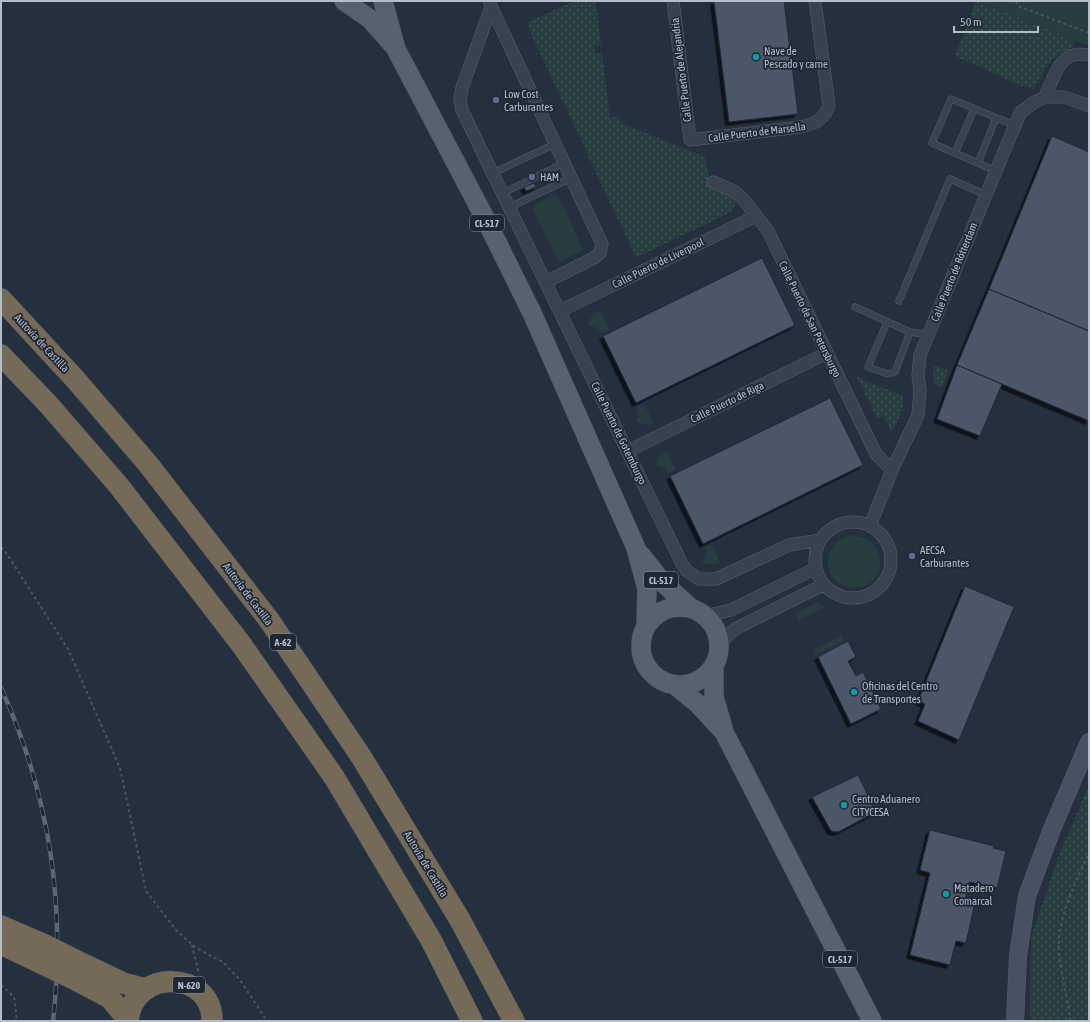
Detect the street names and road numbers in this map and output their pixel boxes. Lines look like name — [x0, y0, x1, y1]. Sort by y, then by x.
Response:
street label: Calle Puerto de Alejandría — [669, 17, 693, 123]
street label: Calle Puerto de Marsella — [708, 120, 806, 144]
road number: CL-517 — [470, 215, 504, 231]
street label: Calle Puerto de Rótterdam — [929, 221, 979, 323]
street label: Calle Puerto de Liverpool — [610, 236, 706, 290]
street label: Calle Puerto de San Petersburgo — [777, 259, 843, 379]
street label: Autovía de Castilla — [12, 312, 72, 374]
street label: Calle Puerto de Riga — [688, 379, 766, 425]
street label: Calle Puerto de Gotemburgo — [589, 380, 649, 486]
street label: Autovía de Castilla — [221, 561, 275, 627]
road number: CL-517 — [644, 572, 678, 588]
road number: A-62 — [270, 634, 296, 650]
street label: Autovía de Castilla — [402, 829, 450, 899]
road number: CL-517 — [823, 951, 857, 967]
road number: N-620 — [173, 977, 205, 993]

